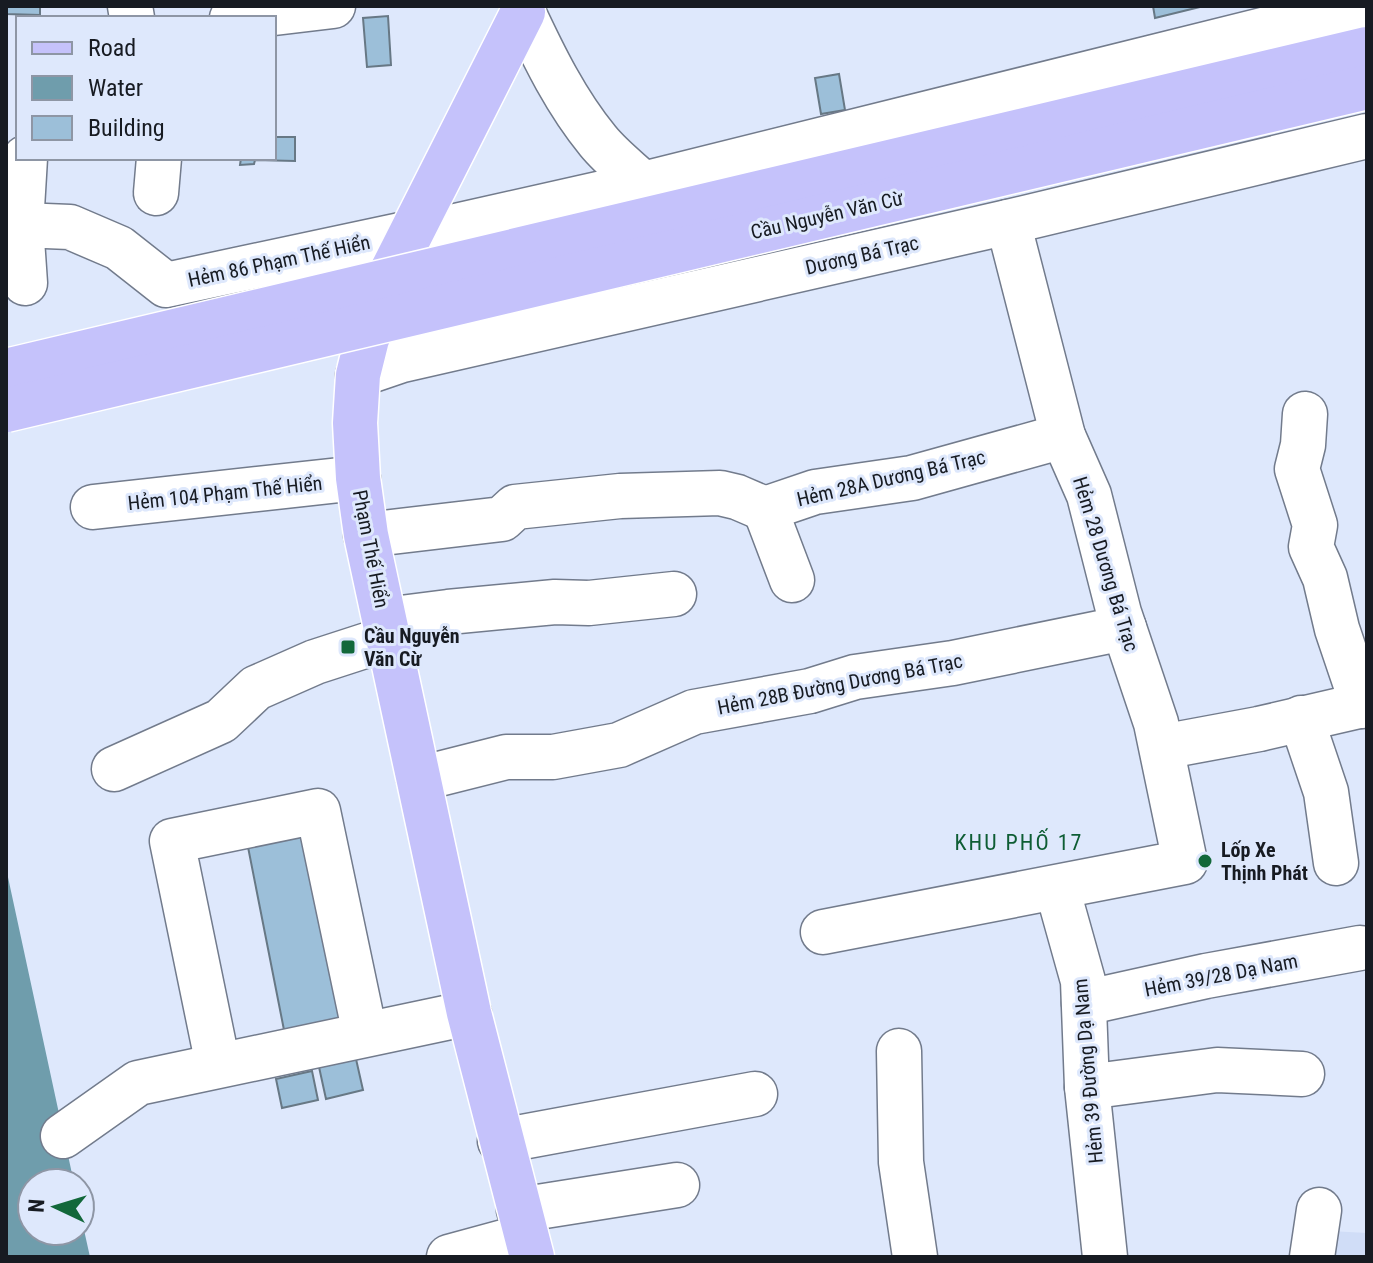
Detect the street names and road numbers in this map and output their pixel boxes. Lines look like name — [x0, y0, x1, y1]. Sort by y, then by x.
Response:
street label: Cầu Nguyễn Văn Cừ — [748, 186, 906, 244]
street label: Hẻm 86 Phạm Thế Hiển — [186, 230, 372, 292]
street label: Dương Bá Trạc — [803, 230, 921, 280]
street label: Hẻm 28A Dương Bá Trạc — [794, 445, 988, 511]
street label: Hẻm 104 Phạm Thế Hiển — [127, 471, 323, 515]
street label: Hẻm 28 Dương Bá Trạc — [1068, 474, 1144, 654]
street label: Phạm Thế Hiển — [348, 488, 394, 610]
street label: Hẻm 28B Đường Dương Bá Trạc — [715, 648, 965, 720]
street label: Hẻm 39/28 Dạ Nam — [1142, 948, 1300, 1002]
street label: Hẻm 39 Đường Dạ Nam — [1068, 978, 1108, 1164]

